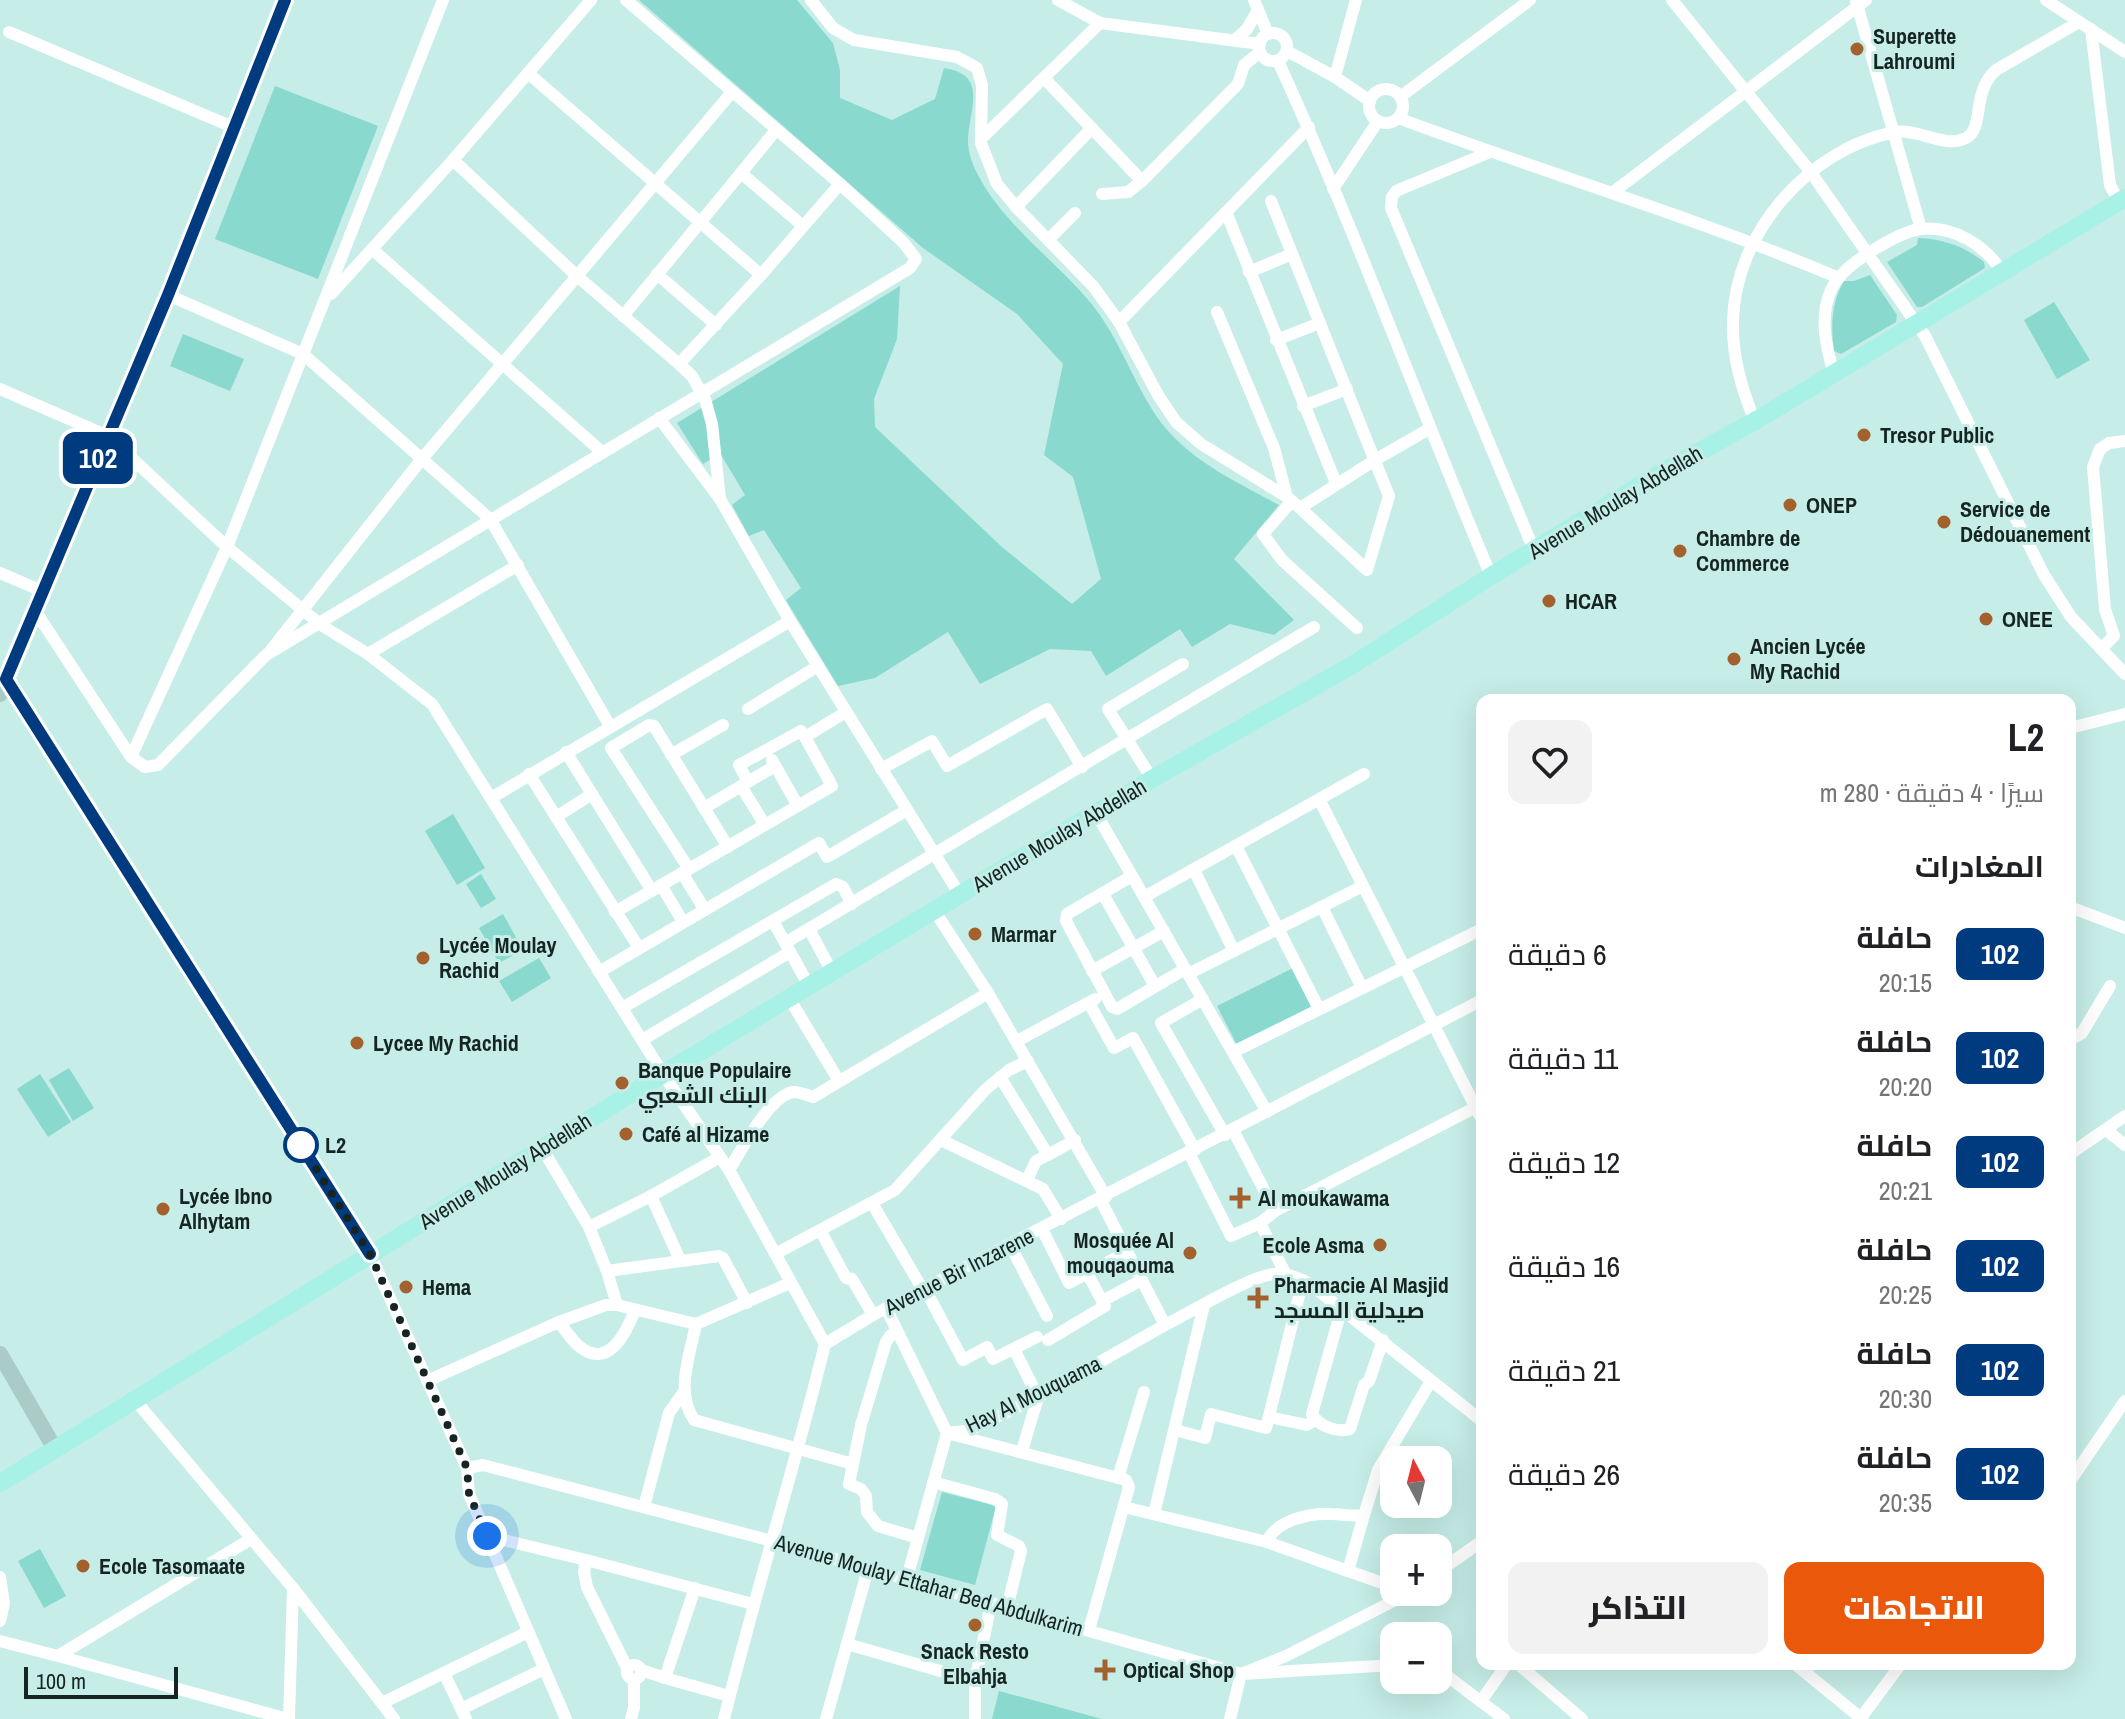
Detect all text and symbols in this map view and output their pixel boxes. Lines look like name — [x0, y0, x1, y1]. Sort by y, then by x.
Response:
place label: Superette Lahroumi — [1873, 21, 1956, 76]
marker: Superette Lahroumi — [1848, 40, 1866, 58]
place label: Tresor Public — [1880, 420, 1994, 450]
marker: Tresor Public — [1855, 426, 1873, 444]
line badge: 102 — [52, 432, 144, 484]
street label: Avenue Moulay Abdellah — [1521, 438, 1708, 566]
text: 102 — [79, 439, 117, 477]
place label: ONEP — [1806, 490, 1857, 520]
place label: Service de Dédouanement — [1960, 494, 2090, 549]
marker: ONEP — [1781, 496, 1799, 514]
marker: Service de Dédouanement — [1935, 513, 1953, 531]
place label: Chambre de Commerce — [1696, 523, 1800, 578]
marker: Chambre de Commerce — [1671, 542, 1689, 560]
place label: HCAR — [1565, 586, 1617, 616]
marker: HCAR — [1540, 592, 1558, 610]
place label: ONEE — [2002, 604, 2053, 634]
marker: ONEE — [1977, 610, 1995, 628]
place label: Ancien Lycée My Rachid — [1750, 631, 1866, 686]
marker: Ancien Lycée My Rachid — [1725, 650, 1743, 668]
text: L2 — [2008, 712, 2044, 763]
button: heart — [1508, 720, 1592, 804]
street label: Avenue Moulay Abdellah — [965, 771, 1152, 899]
text: سيرًا · 4 دقيقة · 280 m — [1820, 775, 2044, 810]
text: المغادرات — [1915, 846, 2044, 886]
text: حافلة — [1857, 917, 1932, 957]
place label: Marmar — [991, 919, 1056, 949]
marker: Marmar — [966, 925, 984, 943]
place label: Lycée Moulay Rachid — [439, 930, 557, 985]
text: 6 دقيقة — [1508, 934, 1607, 974]
text: 102 — [1981, 935, 2019, 973]
marker: Lycée Moulay Rachid — [414, 949, 432, 967]
text: 20:15 — [1879, 965, 1932, 1000]
text: حافلة — [1857, 1021, 1932, 1061]
place label: Lycee My Rachid — [373, 1028, 519, 1058]
marker: Lycee My Rachid — [348, 1034, 366, 1052]
text: 11 دقيقة — [1508, 1038, 1618, 1078]
text: 102 — [1981, 1039, 2019, 1077]
place label: Banque Populaire البنك الشعبي — [638, 1055, 791, 1113]
text: 20:20 — [1879, 1069, 1932, 1104]
marker: Banque Populaire البنك الشعبي — [613, 1074, 631, 1092]
street label: Avenue Moulay Abdellah — [412, 1106, 597, 1237]
place label: Café al Hizame — [642, 1119, 769, 1149]
marker: Café al Hizame — [617, 1125, 635, 1143]
text: حافلة — [1857, 1125, 1932, 1165]
marker: L2 — [284, 1128, 318, 1162]
place label: L2 — [325, 1130, 346, 1160]
text: 12 دقيقة — [1508, 1142, 1620, 1182]
text: 102 — [1981, 1143, 2019, 1181]
text: 20:21 — [1879, 1173, 1932, 1208]
place label: Lycée Ibno Alhytam — [179, 1181, 273, 1236]
place label: Al moukawama — [1258, 1183, 1389, 1213]
marker: Al moukawama — [1229, 1187, 1251, 1209]
marker: Lycée Ibno Alhytam — [154, 1200, 172, 1218]
street label: Avenue Bir Inzarene — [878, 1220, 1039, 1322]
place label: Mosquée Al mouqaouma — [1067, 1225, 1174, 1280]
text: حافلة — [1857, 1229, 1932, 1269]
place label: Ecole Asma — [1262, 1230, 1364, 1260]
marker: Ecole Asma — [1371, 1236, 1389, 1254]
marker: Mosquée Al mouqaouma — [1181, 1244, 1199, 1262]
text: 16 دقيقة — [1508, 1246, 1620, 1286]
text: 102 — [1981, 1247, 2019, 1285]
place label: Pharmacie Al Masjid صيدلية المسجد — [1274, 1270, 1449, 1325]
place label: Hema — [422, 1272, 471, 1302]
text: 20:25 — [1879, 1277, 1932, 1312]
marker: Hema — [397, 1278, 415, 1296]
marker: Pharmacie Al Masjid صيدلية المسجد — [1249, 1289, 1267, 1307]
text: حافلة — [1857, 1333, 1932, 1373]
street label: Hay Al Mouquama — [960, 1348, 1106, 1440]
text: 21 دقيقة — [1508, 1350, 1620, 1390]
text: 102 — [1981, 1351, 2019, 1389]
text: 20:30 — [1879, 1381, 1932, 1416]
text: حافلة — [1857, 1437, 1932, 1477]
north arrow — [1380, 1446, 1452, 1518]
map controls — [1380, 1446, 1452, 1694]
text: 26 دقيقة — [1508, 1454, 1620, 1494]
text: 102 — [1981, 1455, 2019, 1493]
text: 20:35 — [1879, 1485, 1932, 1520]
your location — [467, 1516, 507, 1556]
street label: Avenue Moulay Ettahar Bed Abdulkarim — [770, 1526, 1087, 1643]
button: + — [1380, 1534, 1452, 1606]
place label: Ecole Tasomaate — [99, 1551, 245, 1581]
marker: Ecole Tasomaate — [74, 1557, 92, 1575]
button: التذاكر — [1508, 1562, 1768, 1654]
button: الاتجاهات — [1784, 1562, 2044, 1654]
marker: Snack Resto Elbahja — [966, 1616, 984, 1634]
button: − — [1380, 1622, 1452, 1694]
place label: Snack Resto Elbahja — [921, 1636, 1029, 1691]
place label: Optical Shop — [1123, 1655, 1234, 1685]
marker: Optical Shop — [1094, 1659, 1116, 1681]
scale bar — [24, 1663, 178, 1699]
text: 100 m — [36, 1666, 86, 1696]

